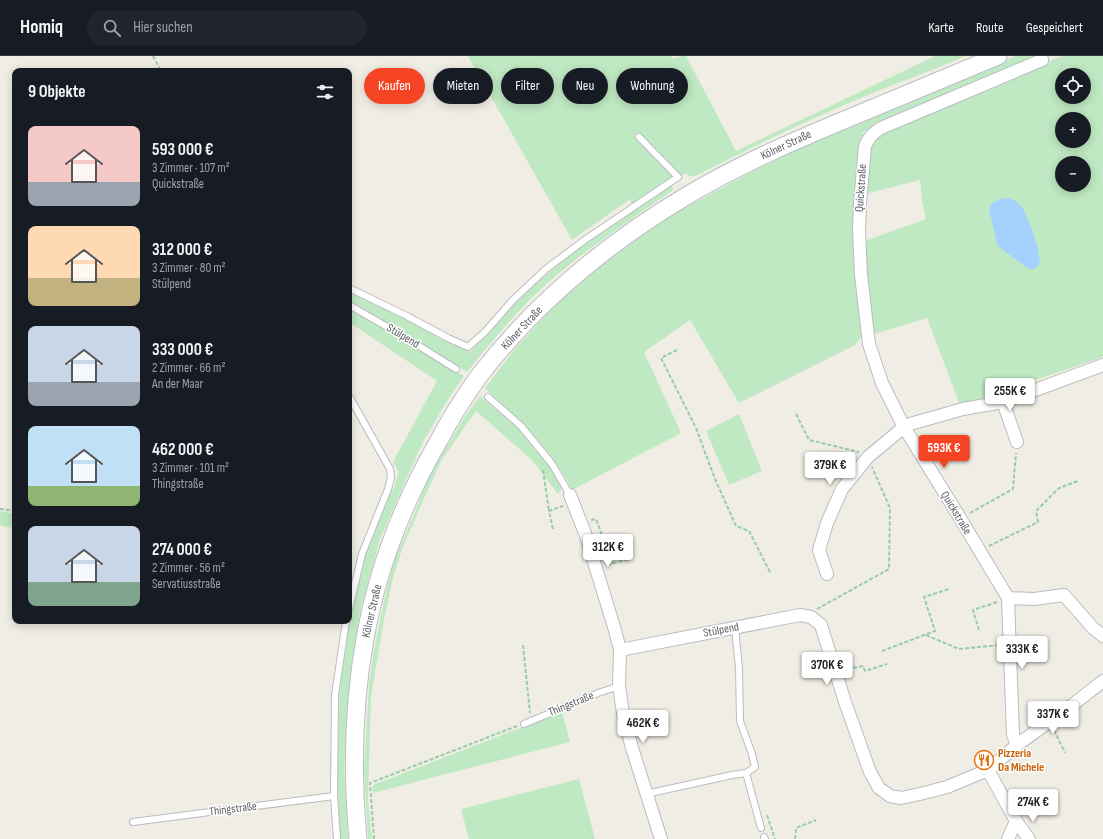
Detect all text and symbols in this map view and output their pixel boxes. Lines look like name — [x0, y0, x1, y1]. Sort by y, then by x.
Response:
search box — [87, 10, 367, 46]
text: Homiq — [20, 16, 63, 39]
icon: search — [101, 17, 123, 39]
text: Hier suchen — [133, 18, 193, 37]
text: Karte — [928, 19, 954, 36]
text: Route — [976, 19, 1004, 36]
text: Gespeichert — [1026, 19, 1083, 36]
chip: Kaufen — [364, 68, 425, 104]
chip: Mieten — [433, 68, 493, 104]
chip: Filter — [501, 68, 554, 104]
chip: Neu — [562, 68, 608, 104]
chip: Wohnung — [616, 68, 688, 104]
map controls — [1055, 68, 1091, 192]
button: locate — [1055, 68, 1091, 104]
icon: filters — [314, 81, 336, 103]
text: 9 Objekte — [28, 82, 86, 102]
button: + — [1055, 112, 1091, 148]
street label: Kölner Straße — [758, 127, 814, 163]
text: 593 000 € — [152, 140, 213, 160]
icon: home — [60, 142, 108, 190]
button: − — [1055, 156, 1091, 192]
text: 3 Zimmer · 107 m² — [152, 160, 230, 176]
street label: Quickstraße — [852, 163, 870, 213]
text: Quickstraße — [152, 176, 204, 192]
text: 312 000 € — [152, 240, 212, 260]
icon: home — [60, 242, 108, 290]
text: 3 Zimmer · 80 m² — [152, 260, 226, 276]
text: Stülpend — [152, 276, 191, 292]
street label: Kölner Straße — [498, 303, 546, 353]
street label: Stülpend — [384, 320, 422, 352]
text: 333 000 € — [152, 340, 213, 360]
icon: home — [60, 342, 108, 390]
text: 2 Zimmer · 66 m² — [152, 360, 225, 376]
text: An der Maar — [152, 376, 203, 392]
pin: 255K € — [977, 378, 1043, 412]
text: 255K € — [994, 383, 1026, 399]
pin: 593K € — [911, 435, 977, 469]
text: 462 000 € — [152, 440, 214, 460]
text: 593K € — [928, 440, 960, 456]
icon: home — [60, 442, 108, 490]
pin: 379K € — [797, 452, 863, 486]
text: 379K € — [814, 457, 846, 473]
text: 3 Zimmer · 101 m² — [152, 460, 229, 476]
text: Thingstraße — [152, 476, 204, 492]
street label: Quickstraße — [937, 489, 975, 538]
pin: 312K € — [575, 534, 641, 568]
text: 312K € — [592, 539, 624, 555]
text: 274 000 € — [152, 540, 212, 560]
icon: home — [60, 542, 108, 590]
text: 2 Zimmer · 56 m² — [152, 560, 225, 576]
text: Servatiusstraße — [152, 576, 221, 592]
street label: Kölner Straße — [359, 583, 385, 639]
street label: Stülpend — [702, 619, 740, 641]
pin: 333K € — [989, 636, 1055, 670]
text: 333K € — [1006, 641, 1038, 657]
pin: 370K € — [794, 652, 860, 686]
text: 370K € — [811, 657, 843, 673]
street label: Thingstraße — [546, 688, 596, 720]
pin: 337K € — [1020, 701, 1086, 735]
text: 337K € — [1037, 706, 1069, 722]
pin: 462K € — [610, 710, 676, 744]
text: 462K € — [626, 715, 660, 731]
place label: Pizzeria Da Michele — [998, 746, 1044, 775]
restaurant icon: Pizzeria Da Michele — [973, 749, 995, 771]
pin: 274K € — [1000, 789, 1066, 823]
text: 274K € — [1017, 794, 1049, 810]
street label: Thingstraße — [208, 799, 258, 819]

